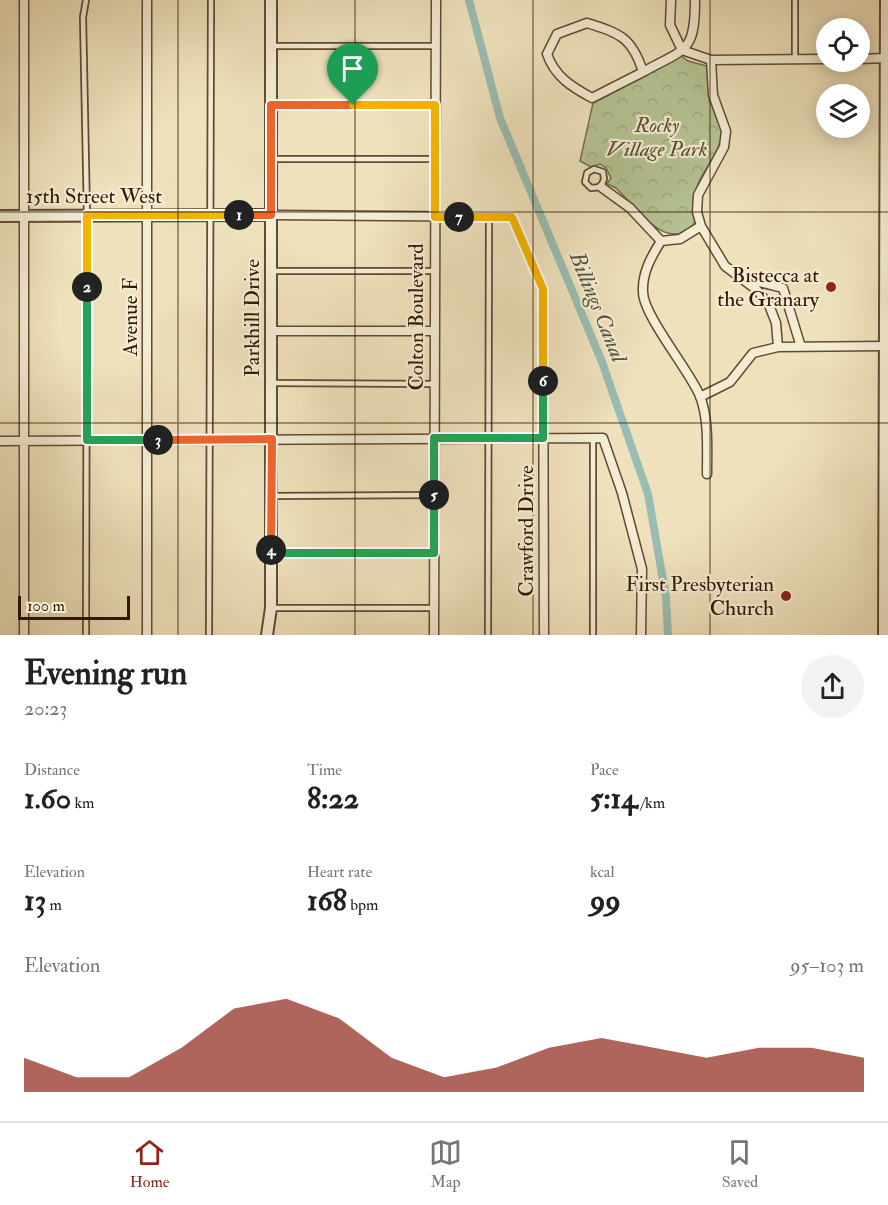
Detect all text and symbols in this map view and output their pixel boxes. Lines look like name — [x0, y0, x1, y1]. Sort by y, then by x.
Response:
map controls — [816, 18, 870, 138]
button: locate — [816, 18, 870, 72]
pin — [327, 43, 378, 105]
icon: arrive — [336, 52, 369, 85]
button: layers — [816, 84, 870, 138]
park label: Rocky Village Park — [606, 112, 708, 163]
street label: 15th Street West — [26, 183, 162, 210]
pin: 1 — [224, 200, 254, 230]
pin: 7 — [444, 202, 474, 232]
text: 1 — [236, 205, 242, 225]
text: 7 — [455, 207, 463, 227]
street label: Colton Boulevard — [403, 243, 430, 391]
water label: Billings Canal — [563, 247, 634, 368]
street label: Parkhill Drive — [239, 259, 266, 377]
place label: Bistecca at the Granary — [717, 262, 820, 313]
pin: 2 — [72, 272, 102, 302]
text: 2 — [83, 277, 91, 297]
street label: Avenue F — [117, 278, 144, 357]
marker: Bistecca at the Granary — [824, 280, 838, 294]
pin: 6 — [528, 366, 558, 396]
text: 6 — [539, 371, 547, 391]
pin: 3 — [143, 425, 173, 455]
text: 3 — [155, 430, 161, 450]
street label: Crawford Drive — [513, 465, 540, 597]
pin: 5 — [419, 480, 449, 510]
text: 5 — [430, 485, 438, 505]
pin: 4 — [256, 535, 286, 565]
text: 4 — [267, 540, 275, 560]
place label: First Presbyterian Church — [625, 571, 774, 622]
marker: First Presbyterian Church — [779, 589, 793, 603]
scale bar — [18, 593, 130, 620]
text: 100 m — [27, 596, 65, 616]
text: Evening run — [24, 653, 187, 694]
button: share — [801, 655, 864, 718]
text: 20:23 — [24, 696, 67, 721]
text: Distance — [24, 760, 80, 780]
text: Time — [307, 760, 342, 780]
text: Pace — [590, 760, 619, 780]
text: 1.60 — [24, 780, 71, 817]
text: 8:22 — [307, 780, 359, 817]
text: 5:14 — [590, 780, 638, 817]
text: km — [71, 793, 94, 813]
text: /km — [638, 793, 665, 813]
text: Elevation — [24, 862, 85, 882]
text: Heart rate — [307, 862, 372, 882]
text: kcal — [590, 862, 615, 882]
text: 13 — [24, 882, 46, 919]
text: 168 — [307, 882, 347, 919]
text: 99 — [590, 882, 621, 919]
text: m — [46, 895, 62, 915]
text: bpm — [347, 895, 379, 915]
text: Elevation — [24, 953, 100, 978]
text: 95–103 m — [790, 953, 864, 978]
tab: Home — [130, 1136, 169, 1192]
tab: Map — [429, 1136, 462, 1192]
tab: Saved — [722, 1136, 758, 1192]

